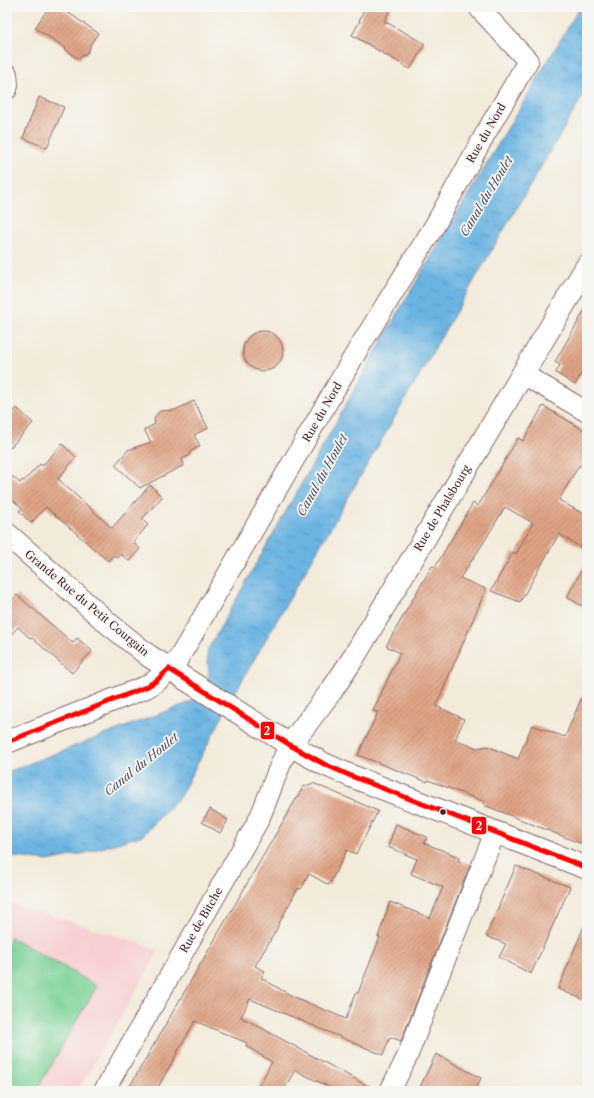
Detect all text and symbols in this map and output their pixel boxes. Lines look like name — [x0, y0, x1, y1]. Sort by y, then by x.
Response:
street label: Rue du Nord — [463, 100, 509, 166]
water label: Canal du Houlet — [456, 152, 516, 239]
street label: Rue du Nord — [299, 379, 345, 445]
water label: Canal du Houlet — [293, 431, 351, 518]
street label: Rue de Phalsbourg — [411, 462, 473, 554]
street label: Grande Rue du Petit Courgain — [22, 547, 152, 659]
line badge: 2 — [260, 721, 275, 740]
text: 2 — [264, 724, 271, 738]
water label: Canal du Houlet — [101, 729, 182, 799]
unlabelled marker — [438, 807, 448, 817]
line badge: 2 — [471, 816, 487, 835]
text: 2 — [476, 819, 483, 833]
street label: Rue de Bitche — [177, 885, 225, 955]

